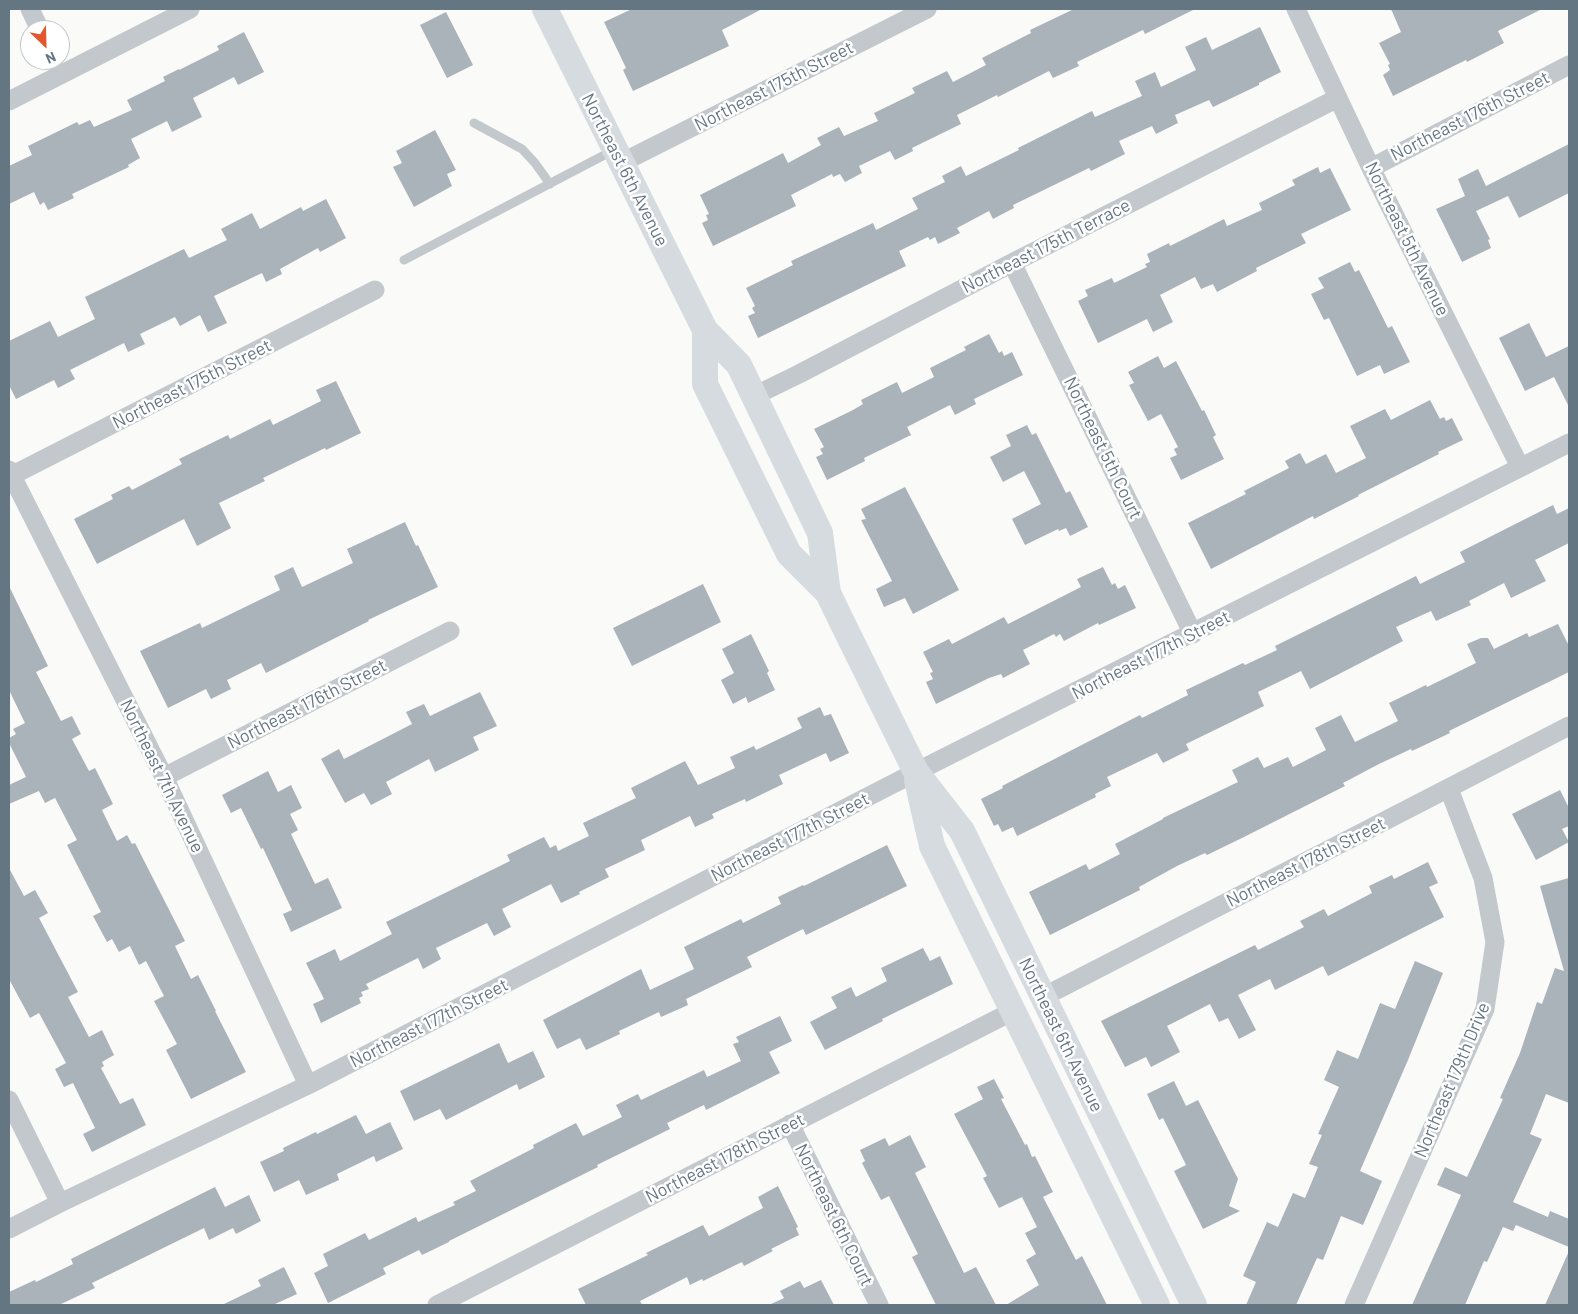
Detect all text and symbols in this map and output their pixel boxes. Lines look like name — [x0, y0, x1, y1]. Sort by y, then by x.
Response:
north arrow — [20, 20, 70, 70]
street label: Northeast 175th Street — [691, 37, 857, 135]
text: N — [43, 49, 59, 68]
street label: Northeast 176th Street — [1387, 67, 1553, 165]
street label: Northeast 6th Avenue — [577, 90, 673, 250]
street label: Northeast 5th Avenue — [1360, 158, 1454, 320]
street label: Northeast 175th Terrace — [958, 194, 1134, 298]
street label: Northeast 175th Street — [109, 335, 275, 433]
street label: Northeast 5th Court — [1059, 374, 1147, 522]
street label: Northeast 177th Street — [1068, 606, 1234, 704]
street label: Northeast 176th Street — [224, 655, 390, 753]
street label: Northeast 7th Avenue — [115, 696, 209, 856]
street label: Northeast 177th Street — [707, 788, 873, 886]
street label: Northeast 178th Street — [1223, 813, 1389, 911]
street label: Northeast 6th Avenue — [1014, 954, 1108, 1116]
street label: Northeast 177th Street — [346, 974, 512, 1072]
street label: Northeast 179th Drive — [1410, 999, 1494, 1161]
street label: Northeast 178th Street — [642, 1109, 808, 1207]
street label: Northeast 6th Court — [790, 1140, 878, 1290]

